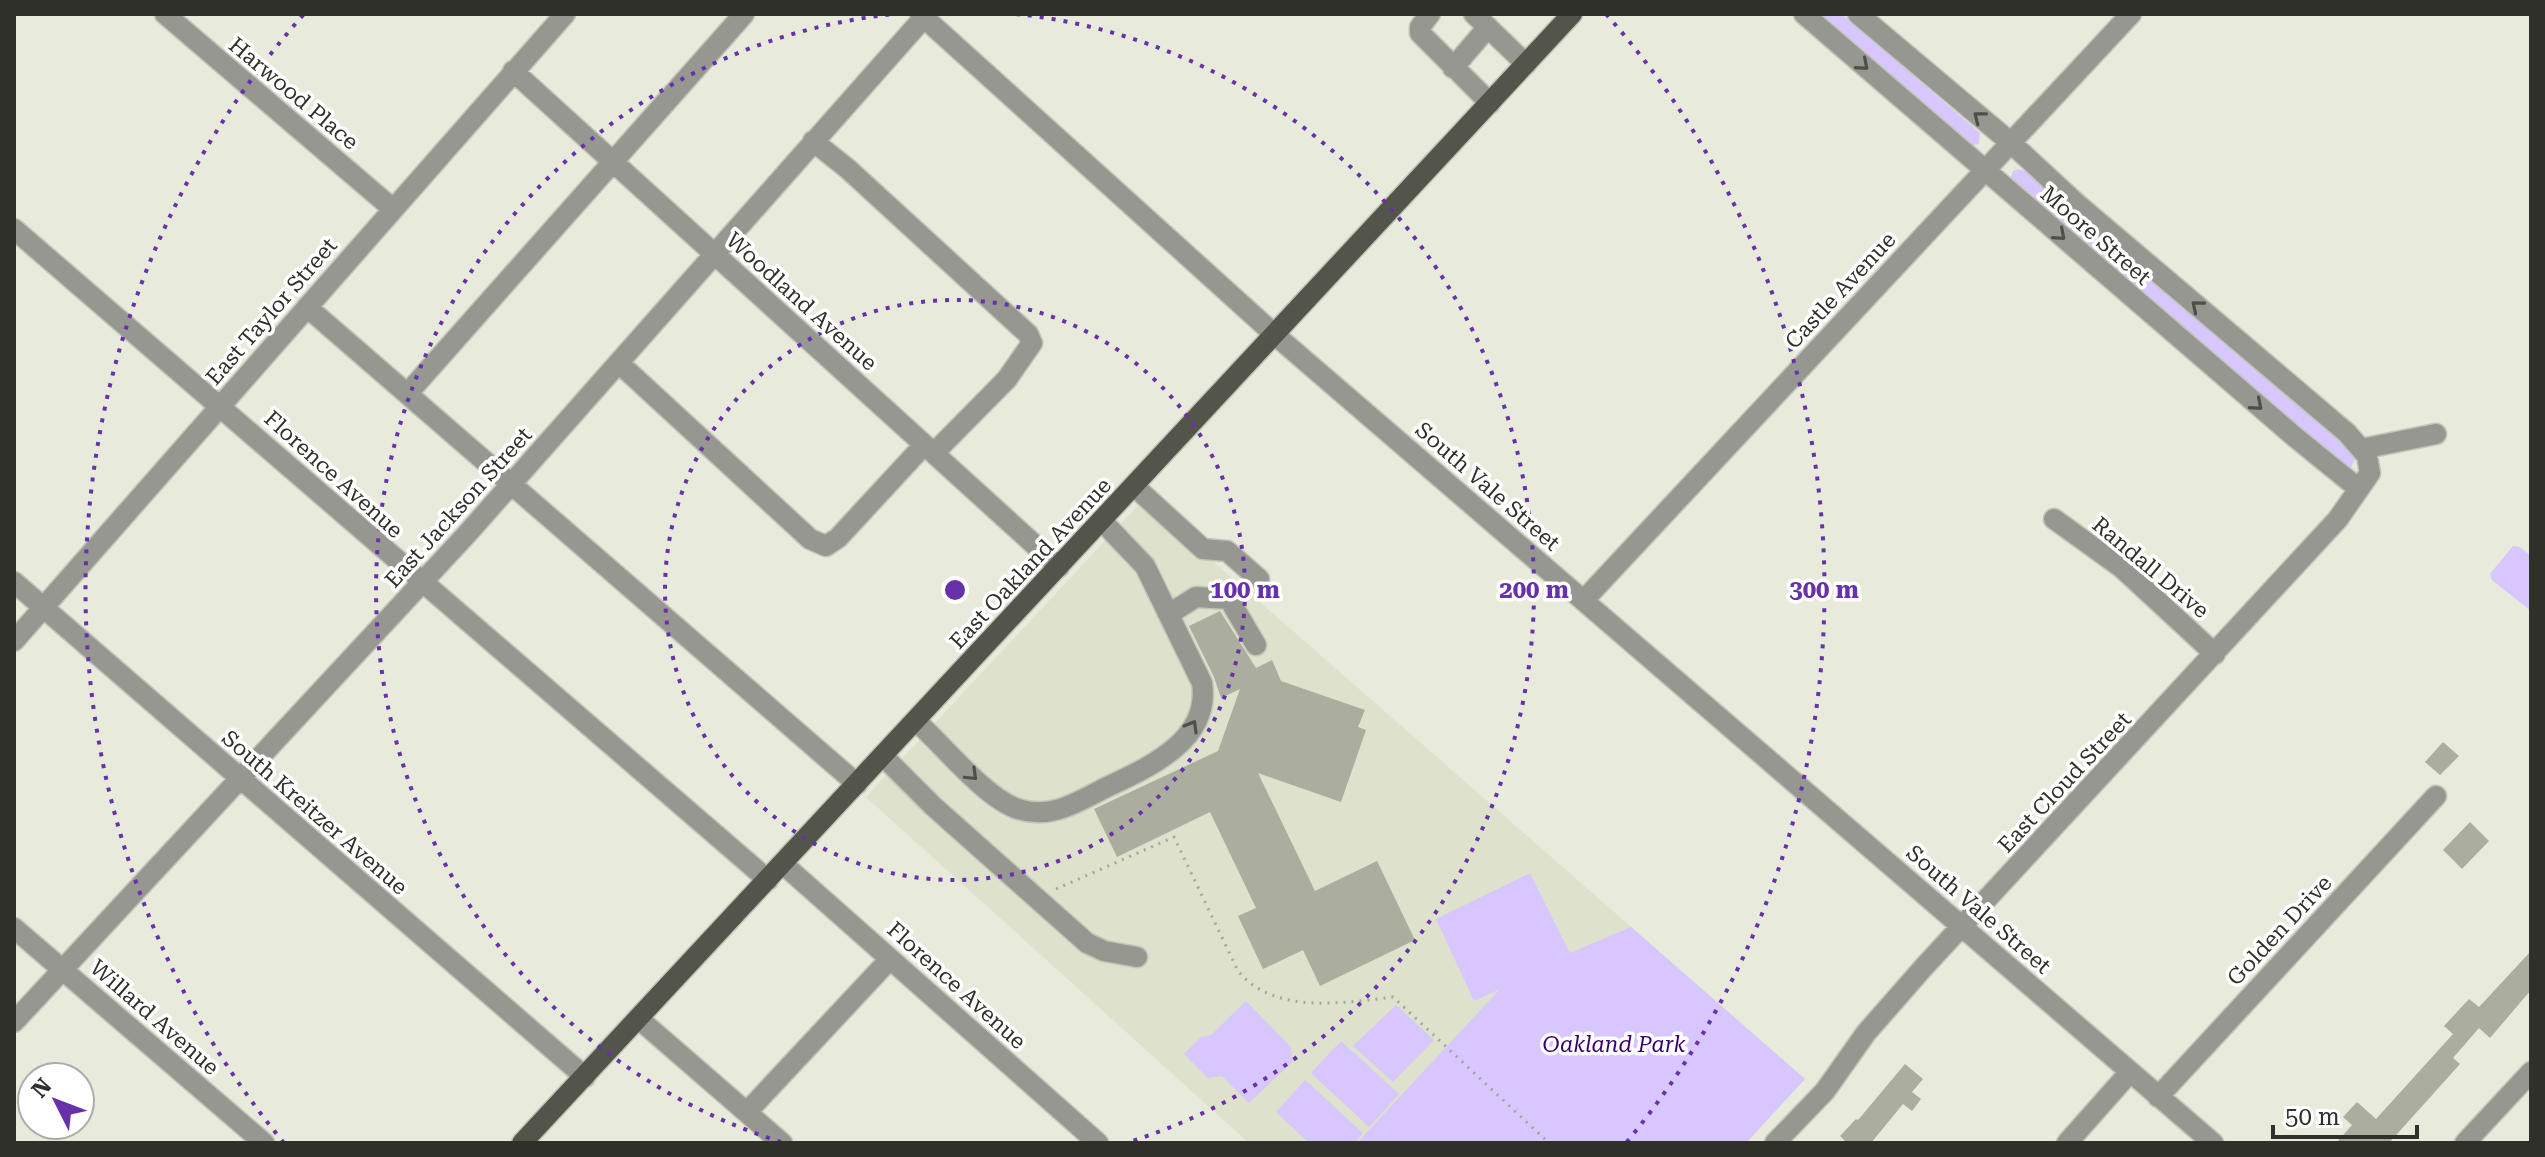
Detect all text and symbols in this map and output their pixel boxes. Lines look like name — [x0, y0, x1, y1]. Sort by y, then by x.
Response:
street label: Harwood Place — [224, 32, 363, 155]
one-way arrow — [1854, 55, 1869, 70]
one-way arrow — [1973, 113, 1988, 127]
street label: Moore Street — [2036, 181, 2156, 290]
one-way arrow — [2050, 225, 2065, 240]
street label: Woodland Avenue — [721, 227, 882, 376]
street label: Castle Avenue — [1780, 227, 1901, 354]
street label: East Taylor Street — [201, 233, 342, 390]
one-way arrow — [2192, 301, 2206, 316]
one-way arrow — [2248, 395, 2262, 409]
street label: Florence Avenue — [259, 406, 408, 543]
street label: South Vale Street — [1411, 417, 1565, 556]
street label: East Jackson Street — [380, 422, 537, 592]
street label: East Oakland Avenue — [945, 473, 1116, 654]
street label: Randall Drive — [2088, 512, 2214, 623]
centre of rings — [941, 576, 969, 604]
text: 100 m — [1210, 576, 1280, 604]
text: 200 m — [1499, 576, 1569, 604]
text: 300 m — [1789, 576, 1859, 604]
street label: East Cloud Street — [1993, 707, 2136, 858]
one-way arrow — [1182, 720, 1198, 735]
street label: South Kreitzer Avenue — [217, 725, 413, 900]
one-way arrow — [963, 766, 977, 780]
street label: South Vale Street — [1902, 840, 2056, 979]
street label: Golden Drive — [2222, 870, 2337, 991]
street label: Florence Avenue — [882, 917, 1031, 1054]
street label: Willard Avenue — [85, 955, 224, 1080]
park label: Oakland Park — [1543, 1032, 1686, 1057]
north arrow — [16, 1061, 96, 1141]
text: N — [27, 1073, 57, 1103]
scale bar — [2273, 1089, 2417, 1139]
text: 50 m — [2285, 1103, 2340, 1131]

